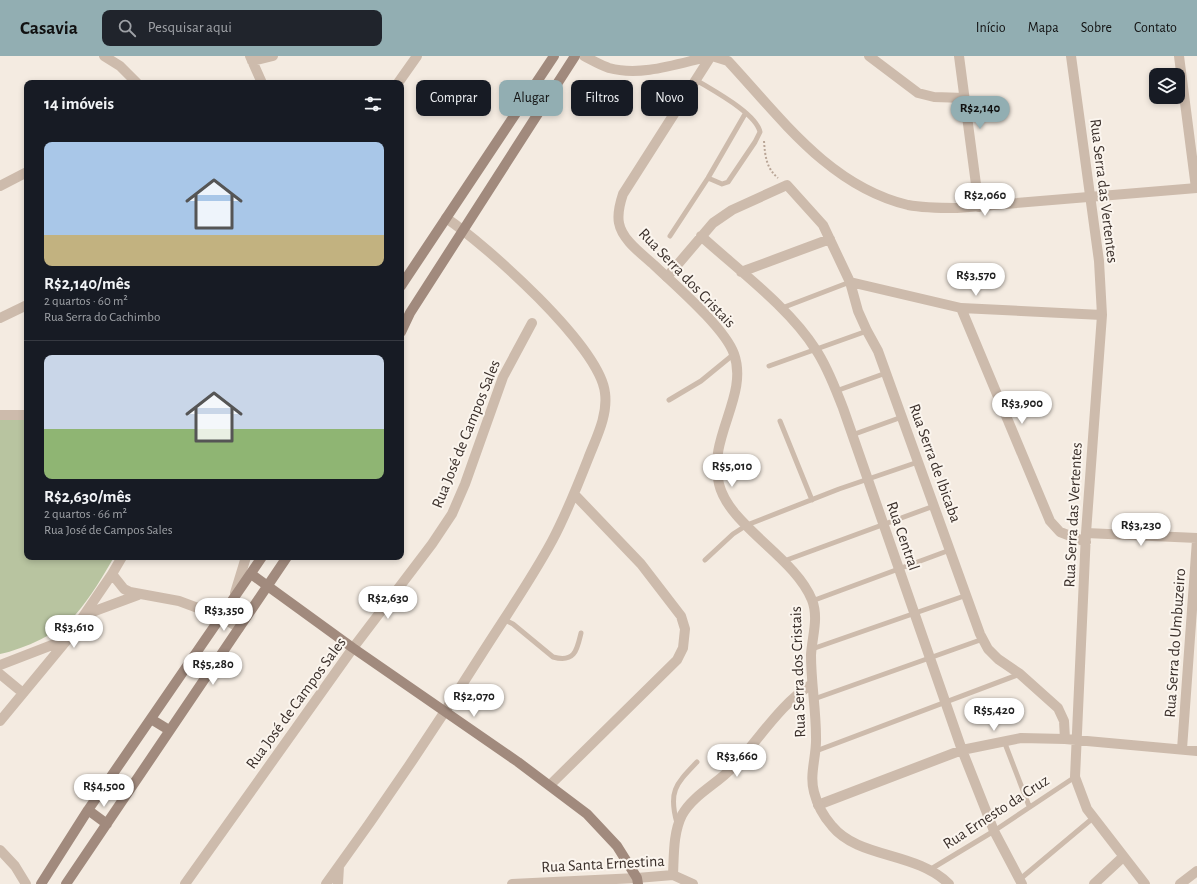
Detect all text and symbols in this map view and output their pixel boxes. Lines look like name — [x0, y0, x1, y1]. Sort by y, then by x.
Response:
search box — [102, 10, 382, 46]
icon: search — [116, 17, 138, 39]
text: Casavia — [20, 19, 78, 38]
text: Pesquisar aqui — [148, 20, 232, 35]
text: Início — [976, 21, 1006, 35]
text: Mapa — [1028, 21, 1059, 35]
text: Sobre — [1081, 21, 1112, 35]
text: Contato — [1134, 21, 1177, 35]
map controls — [1149, 68, 1185, 104]
button: layers — [1149, 68, 1185, 104]
chip: Comprar — [416, 80, 491, 116]
chip: Alugar — [499, 80, 563, 116]
chip: Filtros — [571, 80, 633, 116]
chip: Novo — [641, 80, 698, 116]
icon: filters — [362, 93, 384, 115]
text: 14 imóveis — [44, 95, 114, 112]
pin: R$2,140 — [943, 96, 1017, 130]
text: R$2,140 — [960, 102, 1000, 115]
street label: Rua Serra das Vertentes — [1087, 118, 1121, 264]
icon: home — [178, 168, 250, 240]
pin: R$2,060 — [948, 183, 1022, 217]
text: R$2,060 — [964, 189, 1006, 202]
street label: Rua Serra dos Cristais — [636, 225, 738, 331]
pin: R$3,570 — [939, 263, 1013, 297]
text: R$3,570 — [956, 269, 996, 282]
text: R$2,140/mês — [44, 275, 130, 292]
text: 2 quartos · 60 m² — [44, 295, 128, 308]
text: Rua Serra do Cachimbo — [44, 311, 160, 324]
street label: Rua José de Campos Sales — [429, 358, 503, 510]
icon: home — [178, 381, 250, 453]
pin: R$3,900 — [985, 391, 1059, 425]
text: R$3,900 — [1001, 397, 1043, 410]
street label: Rua Serra de Ibicaba — [906, 401, 964, 525]
street label: Rua Serra das Vertentes — [1061, 442, 1085, 588]
pin: R$5,010 — [695, 454, 769, 488]
text: R$5,010 — [712, 460, 752, 473]
text: R$2,630/mês — [44, 488, 131, 505]
street label: Rua Central — [884, 499, 922, 573]
text: 2 quartos · 66 m² — [44, 508, 127, 521]
pin: R$3,230 — [1104, 513, 1178, 547]
text: R$3,230 — [1121, 519, 1161, 532]
text: Rua José de Campos Sales — [44, 524, 173, 537]
street label: Rua Serra do Umbuzeiro — [1162, 568, 1188, 718]
pin: R$2,630 — [351, 586, 425, 620]
text: R$2,630 — [367, 592, 409, 605]
pin: R$3,350 — [187, 598, 261, 632]
text: R$3,350 — [204, 604, 244, 617]
street label: Rua Serra dos Cristais — [788, 606, 808, 738]
pin: R$3,610 — [37, 615, 111, 649]
text: R$3,610 — [54, 621, 94, 634]
street label: Rua José de Campos Sales — [243, 634, 349, 772]
pin: R$5,280 — [176, 652, 250, 686]
text: R$5,280 — [192, 658, 234, 671]
pin: R$2,070 — [437, 684, 511, 718]
text: R$2,070 — [453, 690, 495, 703]
pin: R$5,420 — [957, 698, 1031, 732]
text: R$5,420 — [973, 704, 1015, 717]
pin: R$3,660 — [700, 744, 774, 778]
text: R$3,660 — [716, 750, 758, 763]
street label: Rua Ernesto da Cruz — [940, 772, 1052, 852]
pin: R$4,500 — [67, 774, 141, 808]
text: R$4,500 — [83, 780, 125, 793]
street label: Rua Santa Ernestina — [541, 853, 665, 875]

